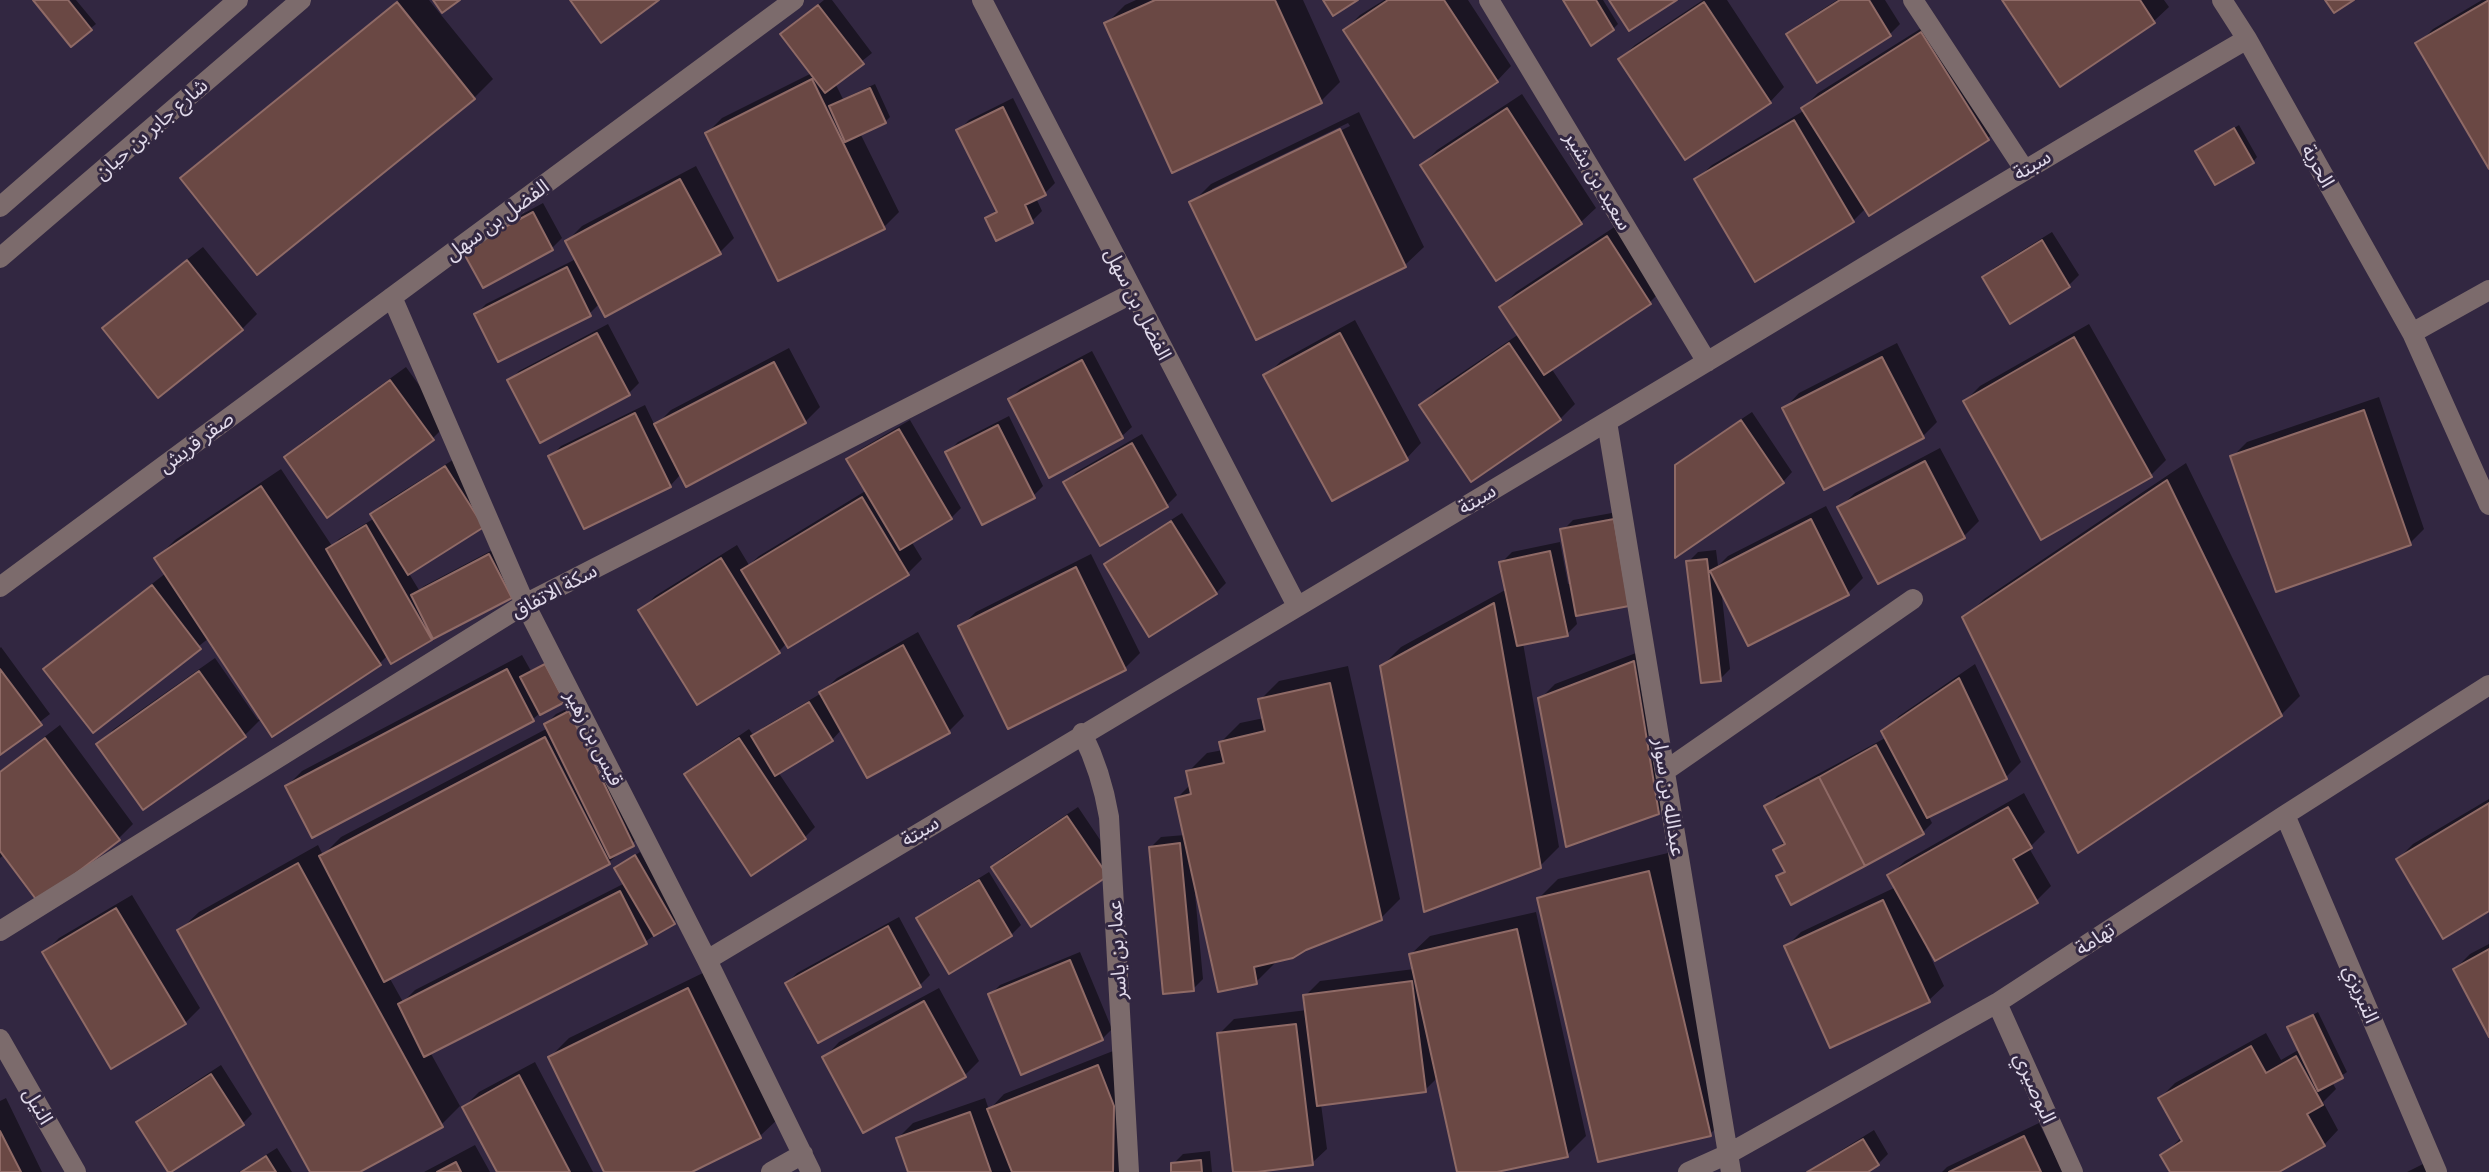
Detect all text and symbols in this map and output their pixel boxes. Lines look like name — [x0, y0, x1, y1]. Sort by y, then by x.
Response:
street label: شارع جابر بن حيان — [89, 73, 213, 185]
street label: سعيد بن بشير — [1559, 127, 1637, 235]
street label: الحرية — [2296, 140, 2340, 192]
street label: سبتة — [2009, 144, 2055, 186]
street label: الفضل بن سهل — [440, 174, 554, 266]
street label: الفضل بن سهل — [1099, 244, 1177, 364]
street label: صقر قريش — [154, 406, 238, 478]
street label: سبتة — [1454, 478, 1500, 520]
street label: سكة الاتفاق — [507, 558, 601, 624]
street label: قيس بن زهير — [560, 686, 628, 790]
street label: عبدالله بن سوار — [1648, 736, 1690, 858]
street label: سبتة — [897, 810, 943, 852]
street label: عمار بن ياسر — [1102, 900, 1132, 1000]
street label: تهامة — [2071, 917, 2119, 961]
street label: التبريزي — [2338, 961, 2384, 1027]
street label: البوصيري — [2009, 1049, 2061, 1127]
street label: النيل — [18, 1083, 58, 1129]

